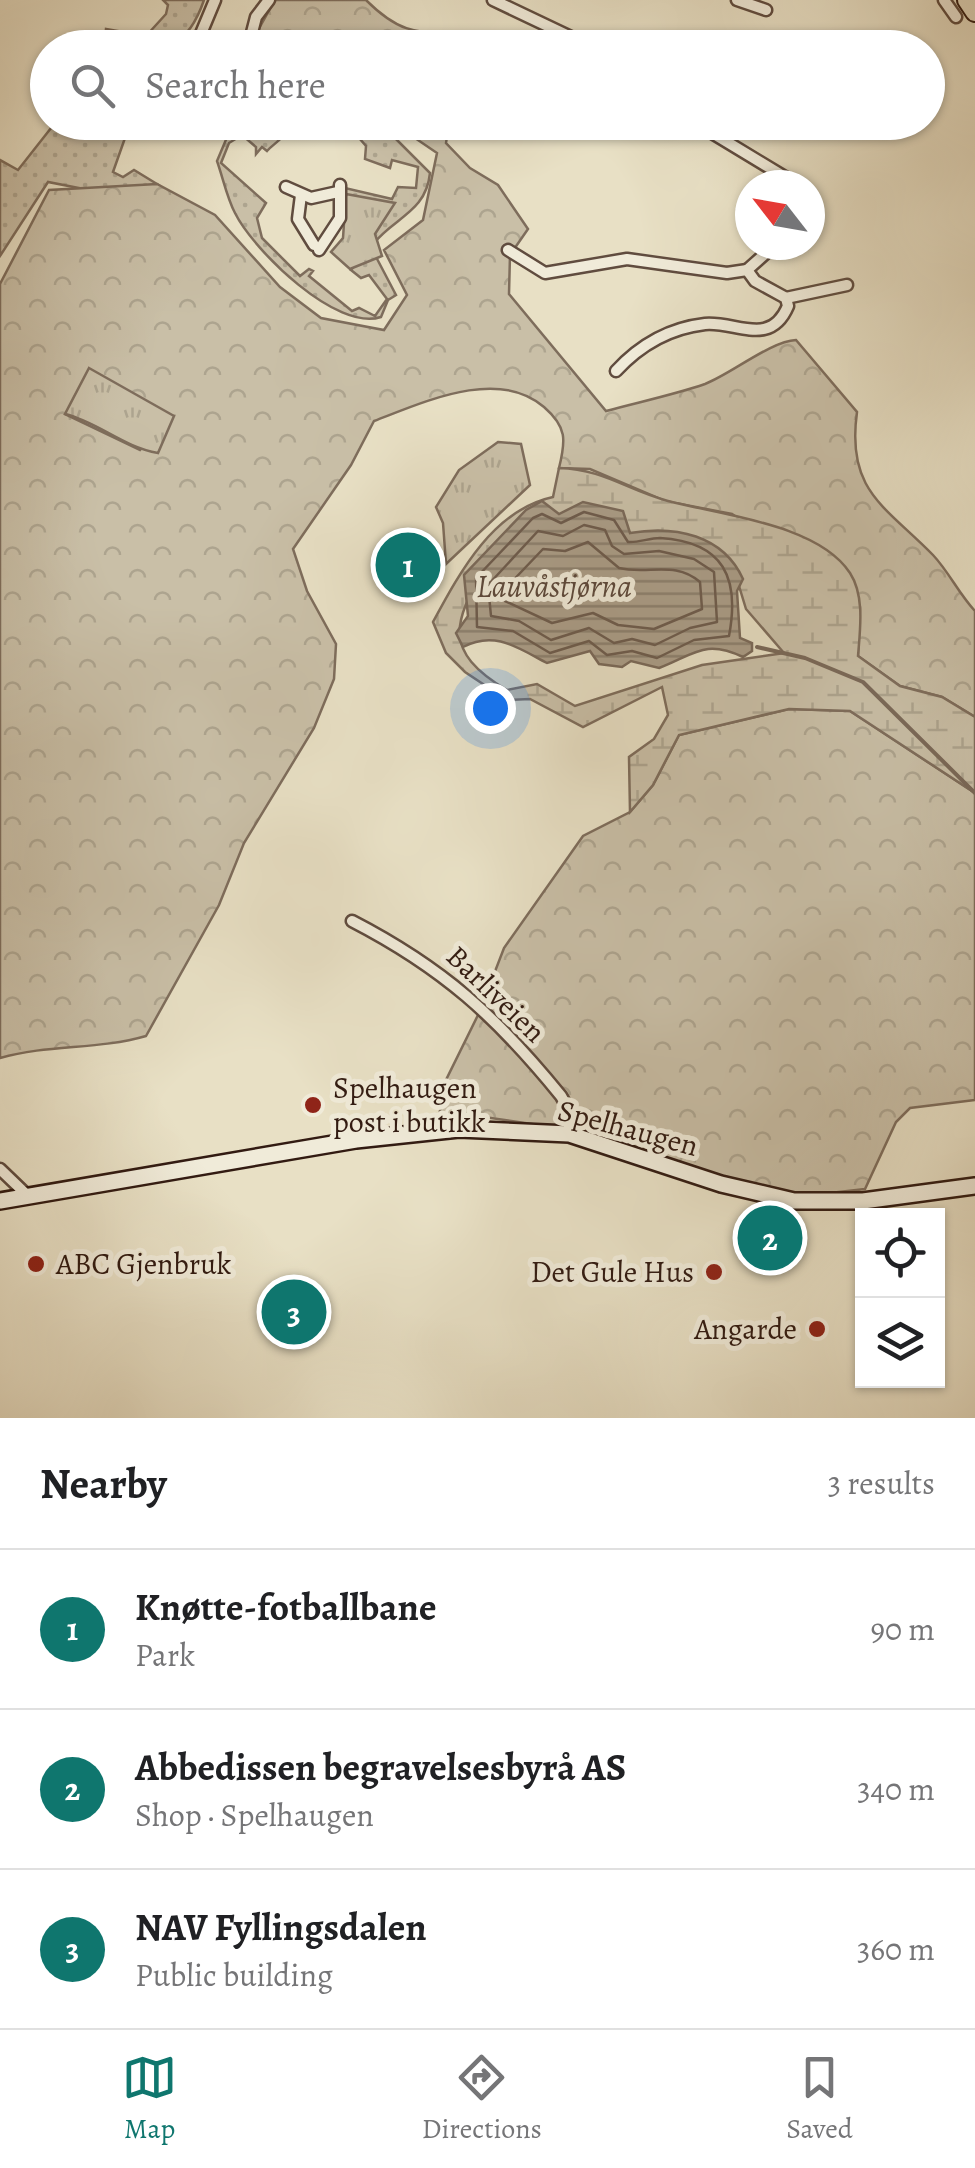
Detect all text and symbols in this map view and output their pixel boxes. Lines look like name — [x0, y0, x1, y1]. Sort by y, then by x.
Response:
search box — [30, 30, 945, 140]
icon: search — [65, 58, 120, 113]
text: Search here — [145, 59, 326, 111]
north arrow — [735, 170, 825, 260]
pin: 1 — [376, 528, 440, 602]
water label: Lauvåstjørna — [476, 564, 632, 608]
your location — [465, 683, 516, 734]
street label: Barliveien — [438, 937, 554, 1051]
place label: Spelhaugen post i butikk — [333, 1068, 486, 1142]
street label: Spelhaugen — [553, 1090, 703, 1166]
marker: Spelhaugen post i butikk — [302, 1094, 324, 1116]
pin: 2 — [738, 1200, 802, 1276]
map controls — [855, 1208, 945, 1388]
button: locate — [855, 1208, 945, 1298]
place label: ABC Gjenbruk — [55, 1244, 231, 1284]
place label: Det Gule Hus — [530, 1252, 694, 1292]
marker: ABC Gjenbruk — [25, 1253, 47, 1275]
marker: Det Gule Hus — [703, 1261, 725, 1283]
pin: 3 — [262, 1274, 326, 1350]
button: layers — [855, 1298, 945, 1388]
place label: Angarde — [693, 1309, 797, 1349]
marker: Angarde — [806, 1318, 828, 1340]
text: Nearby — [40, 1455, 167, 1512]
text: 3 results — [828, 1461, 935, 1505]
text: Knøtte-fotballbane — [135, 1581, 436, 1633]
text: 1 — [67, 1607, 78, 1651]
text: 90 m — [870, 1607, 935, 1651]
text: Park — [135, 1633, 195, 1677]
text: Abbedissen begravelsesbyrå AS — [135, 1741, 626, 1793]
text: 2 — [65, 1767, 80, 1811]
text: 340 m — [857, 1767, 935, 1811]
text: Shop · Spelhaugen — [135, 1793, 374, 1837]
text: NAV Fyllingsdalen — [135, 1901, 427, 1953]
text: 3 — [66, 1927, 79, 1971]
text: 360 m — [857, 1927, 935, 1971]
text: Public building — [135, 1953, 333, 1997]
tab: Map — [122, 2050, 177, 2148]
tab: Directions — [422, 2050, 542, 2148]
tab: Saved — [786, 2050, 853, 2148]

